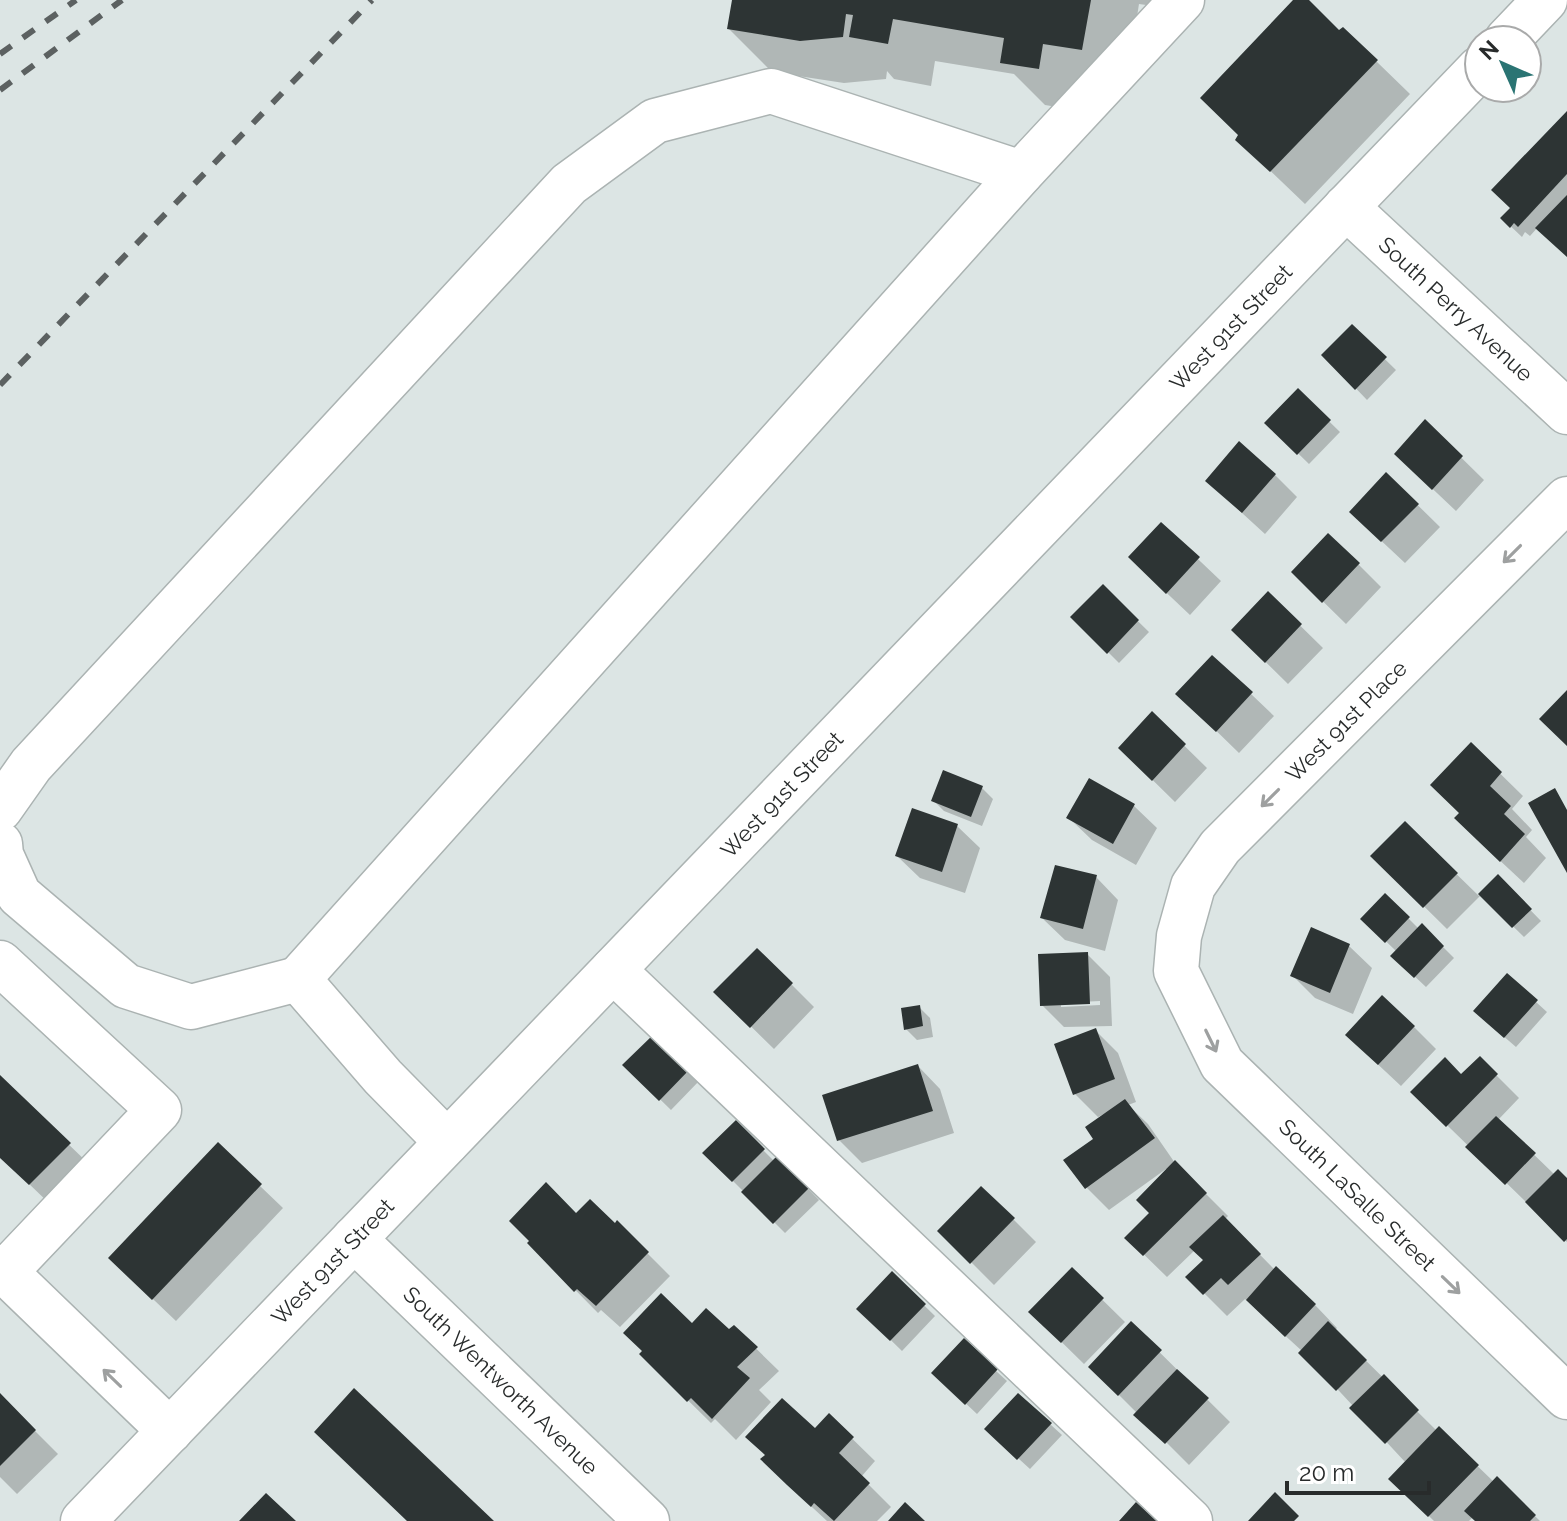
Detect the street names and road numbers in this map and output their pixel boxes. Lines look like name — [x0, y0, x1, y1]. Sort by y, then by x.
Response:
street label: South Perry Avenue — [1374, 231, 1538, 387]
street label: West 91st Street — [1164, 258, 1298, 396]
street label: West 91st Place — [1280, 655, 1412, 787]
street label: West 91st Street — [715, 725, 849, 863]
street label: South LaSalle Street — [1274, 1114, 1441, 1276]
street label: West 91st Street — [266, 1193, 400, 1330]
street label: South Wentworth Avenue — [398, 1281, 604, 1480]

